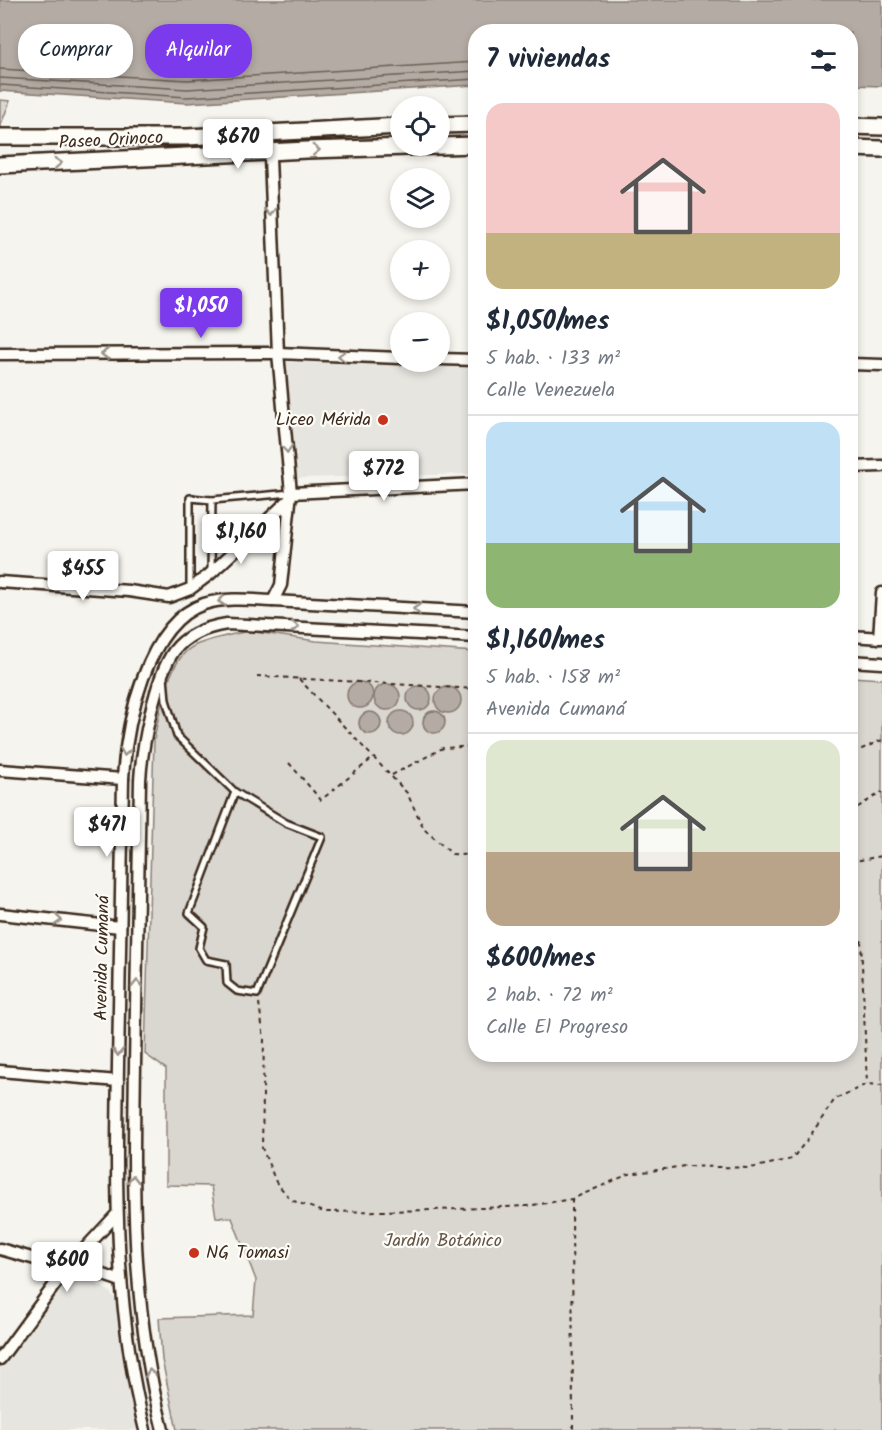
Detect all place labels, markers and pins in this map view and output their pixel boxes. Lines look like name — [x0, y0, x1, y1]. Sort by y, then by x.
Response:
pin: $670 — [202, 119, 274, 170]
pin: $1,050 — [152, 288, 250, 339]
place label: Liceo Mérida — [276, 406, 371, 435]
marker: Liceo Mérida — [376, 413, 390, 427]
pin: $772 — [348, 451, 420, 502]
pin: $1,160 — [192, 514, 290, 565]
pin: $455 — [47, 551, 119, 602]
pin: $471 — [71, 807, 143, 858]
place label: NG Tomasi — [206, 1239, 290, 1268]
pin: $600 — [31, 1242, 103, 1293]
marker: NG Tomasi — [187, 1246, 201, 1260]

